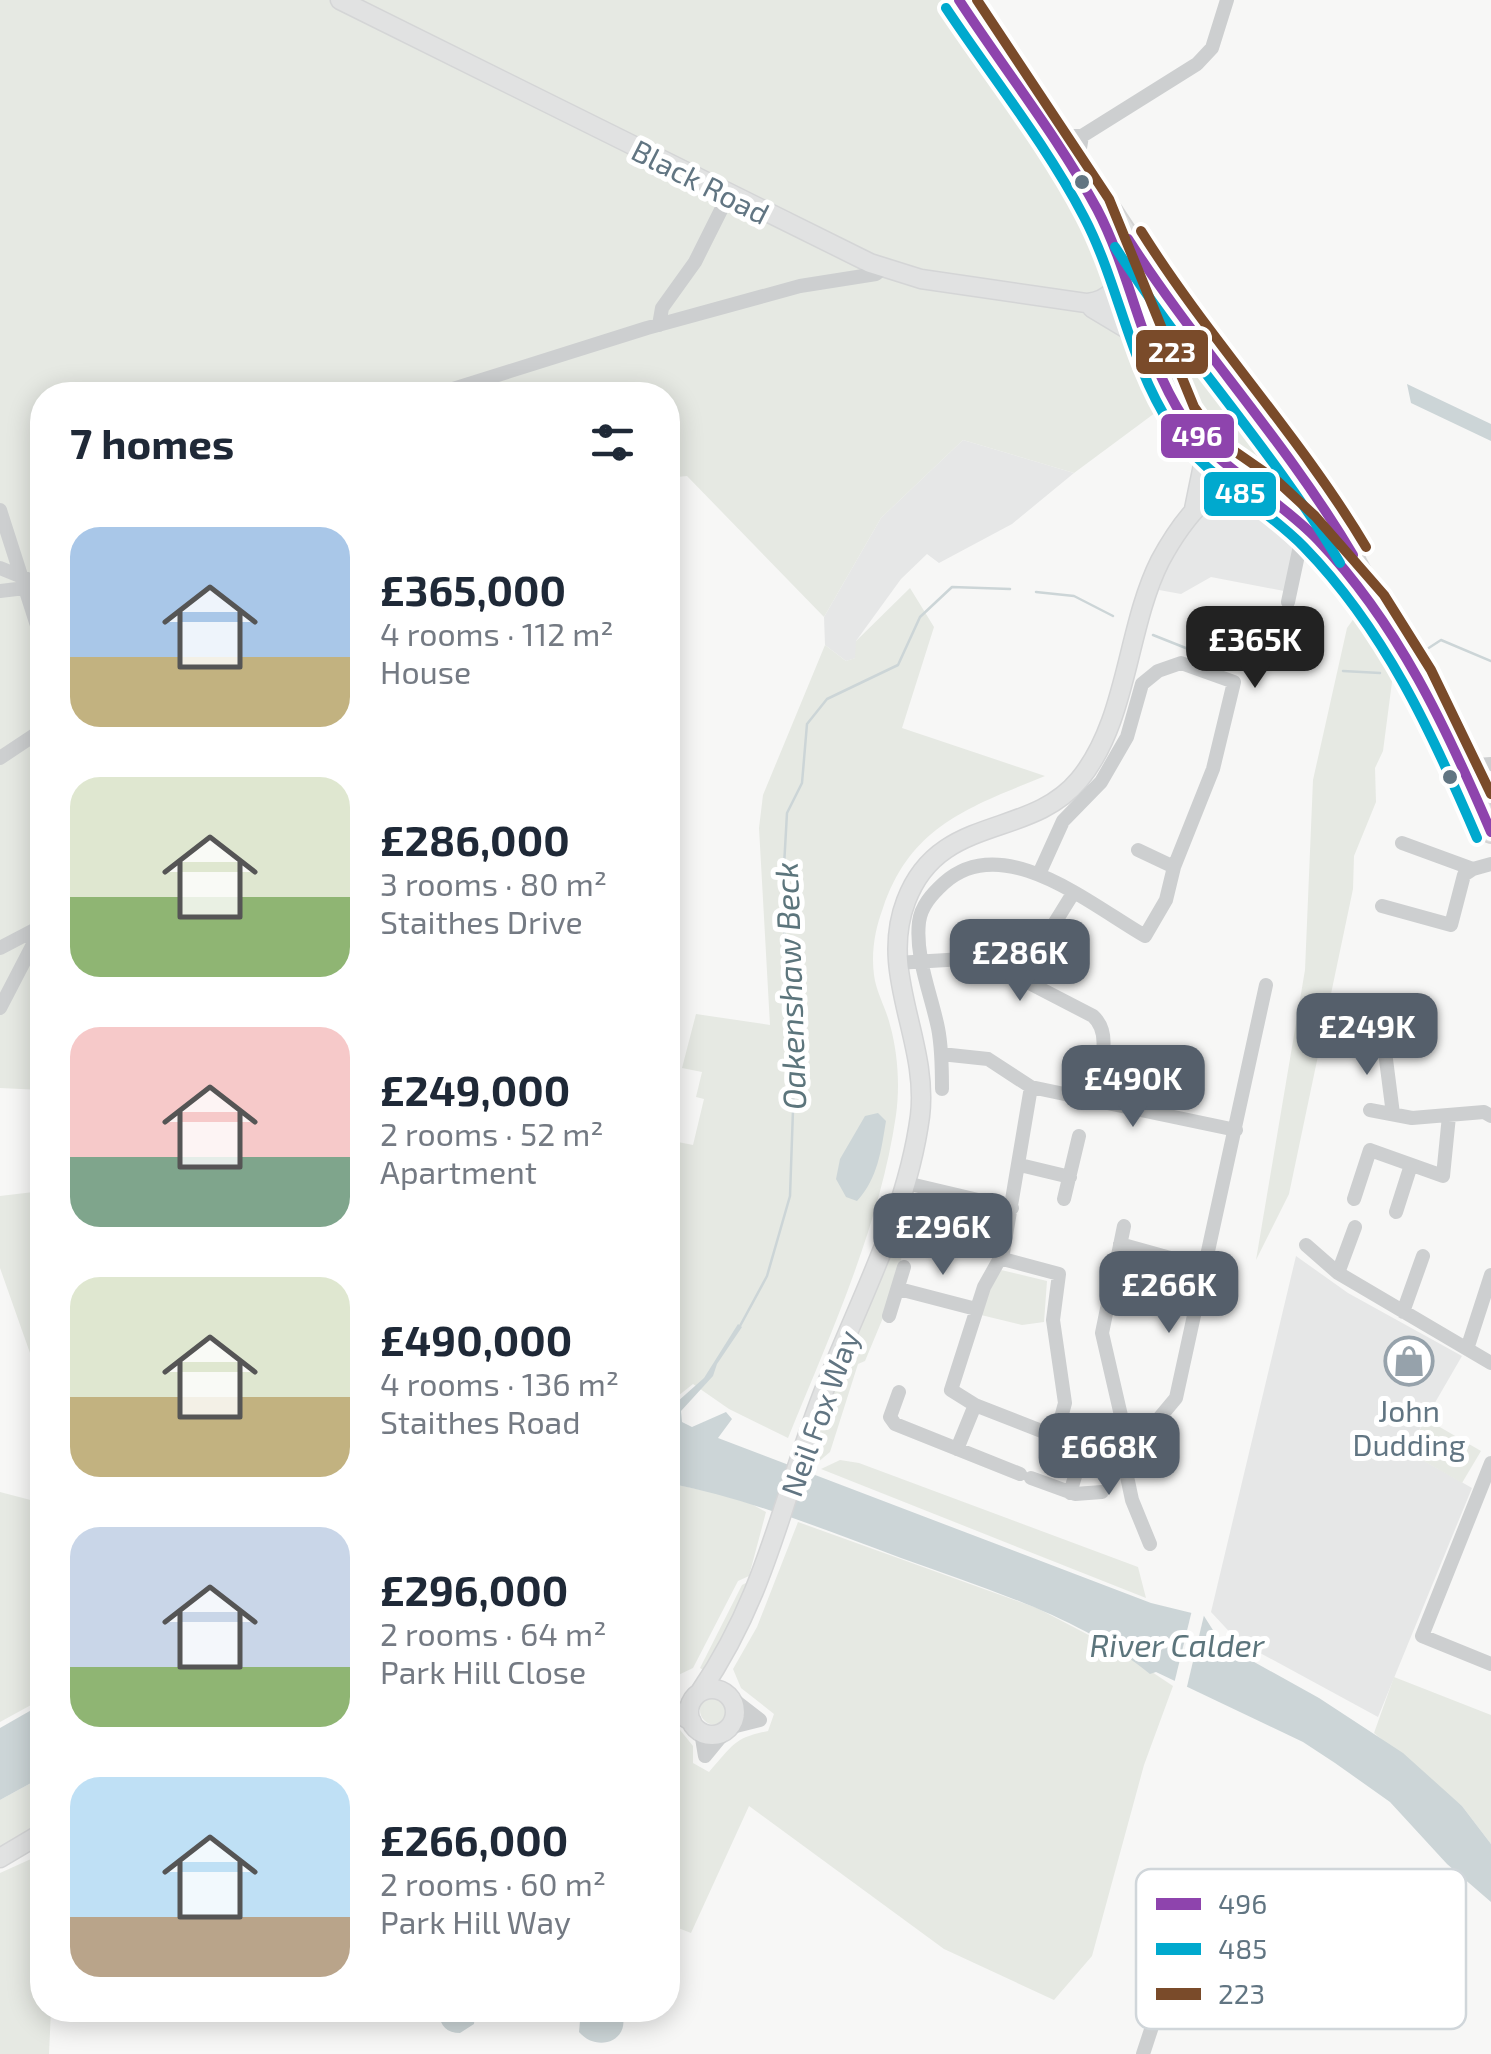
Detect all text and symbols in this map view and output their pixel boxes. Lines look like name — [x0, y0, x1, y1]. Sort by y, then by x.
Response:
street label: Black Road — [626, 131, 776, 231]
unlabelled marker — [1072, 172, 1092, 192]
line badge: 223 — [1134, 328, 1210, 376]
text: 223 — [1148, 334, 1196, 368]
line badge: 496 — [1159, 412, 1236, 460]
icon: filters — [585, 415, 640, 470]
text: 7 homes — [70, 417, 234, 467]
text: 496 — [1172, 418, 1222, 452]
line badge: 485 — [1202, 470, 1278, 518]
text: 485 — [1215, 475, 1265, 509]
text: £365,000 — [380, 564, 566, 614]
icon: home — [150, 567, 270, 687]
pin: £365K — [1185, 606, 1325, 691]
text: 4 rooms · 112 m² — [380, 614, 614, 652]
text: £365K — [1208, 619, 1302, 657]
text: House — [380, 652, 471, 690]
unlabelled marker — [1440, 767, 1460, 787]
text: £286,000 — [380, 814, 570, 864]
icon: home — [150, 817, 270, 937]
water label: Oakenshaw Beck — [766, 861, 812, 1111]
text: 3 rooms · 80 m² — [380, 864, 607, 902]
text: Staithes Drive — [380, 902, 583, 940]
pin: £286K — [950, 919, 1090, 1004]
text: £286K — [972, 932, 1068, 970]
pin: £249K — [1297, 993, 1437, 1078]
text: £249K — [1319, 1006, 1415, 1044]
pin: £490K — [1063, 1045, 1203, 1130]
text: £490K — [1084, 1058, 1182, 1096]
text: £249,000 — [380, 1064, 570, 1114]
icon: home — [150, 1067, 270, 1187]
text: 2 rooms · 52 m² — [380, 1114, 604, 1152]
text: Apartment — [380, 1152, 537, 1190]
pin: £296K — [873, 1193, 1013, 1278]
text: £296K — [895, 1206, 991, 1244]
pin: £266K — [1099, 1251, 1239, 1336]
text: £266K — [1121, 1264, 1217, 1302]
text: £490,000 — [380, 1314, 572, 1364]
icon: home — [150, 1317, 270, 1437]
street label: Neil Fox Way — [772, 1325, 866, 1501]
shop icon: John Dudding — [1383, 1335, 1435, 1387]
text: 4 rooms · 136 m² — [380, 1364, 619, 1402]
place label: John Dudding — [1352, 1392, 1466, 1462]
text: Staithes Road — [380, 1402, 581, 1440]
pin: £668K — [1039, 1413, 1179, 1498]
text: £668K — [1061, 1426, 1157, 1464]
text: £296,000 — [380, 1564, 568, 1614]
icon: home — [150, 1567, 270, 1687]
text: 2 rooms · 64 m² — [380, 1614, 606, 1652]
water label: River Calder — [1090, 1625, 1266, 1663]
text: Park Hill Close — [380, 1652, 586, 1690]
text: £266,000 — [380, 1814, 568, 1864]
icon: home — [150, 1817, 270, 1937]
text: 2 rooms · 60 m² — [380, 1864, 606, 1902]
legend — [1136, 1869, 1466, 2029]
text: 496 — [1218, 1886, 1267, 1920]
text: Park Hill Way — [380, 1902, 571, 1940]
text: 485 — [1218, 1931, 1267, 1965]
text: 223 — [1218, 1976, 1265, 2010]

